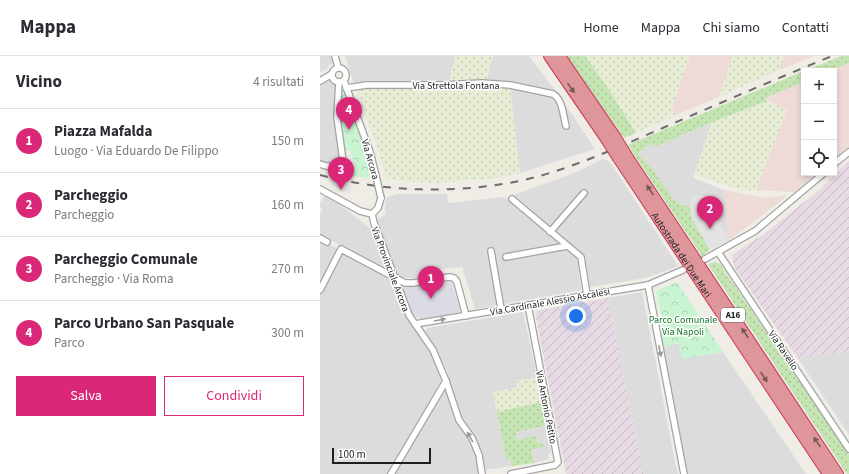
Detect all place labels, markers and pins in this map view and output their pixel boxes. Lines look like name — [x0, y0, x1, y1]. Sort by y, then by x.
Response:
pin: 4 — [336, 97, 362, 130]
pin: 3 — [328, 157, 354, 190]
pin: 2 — [697, 196, 723, 229]
pin: 1 — [418, 266, 444, 299]

